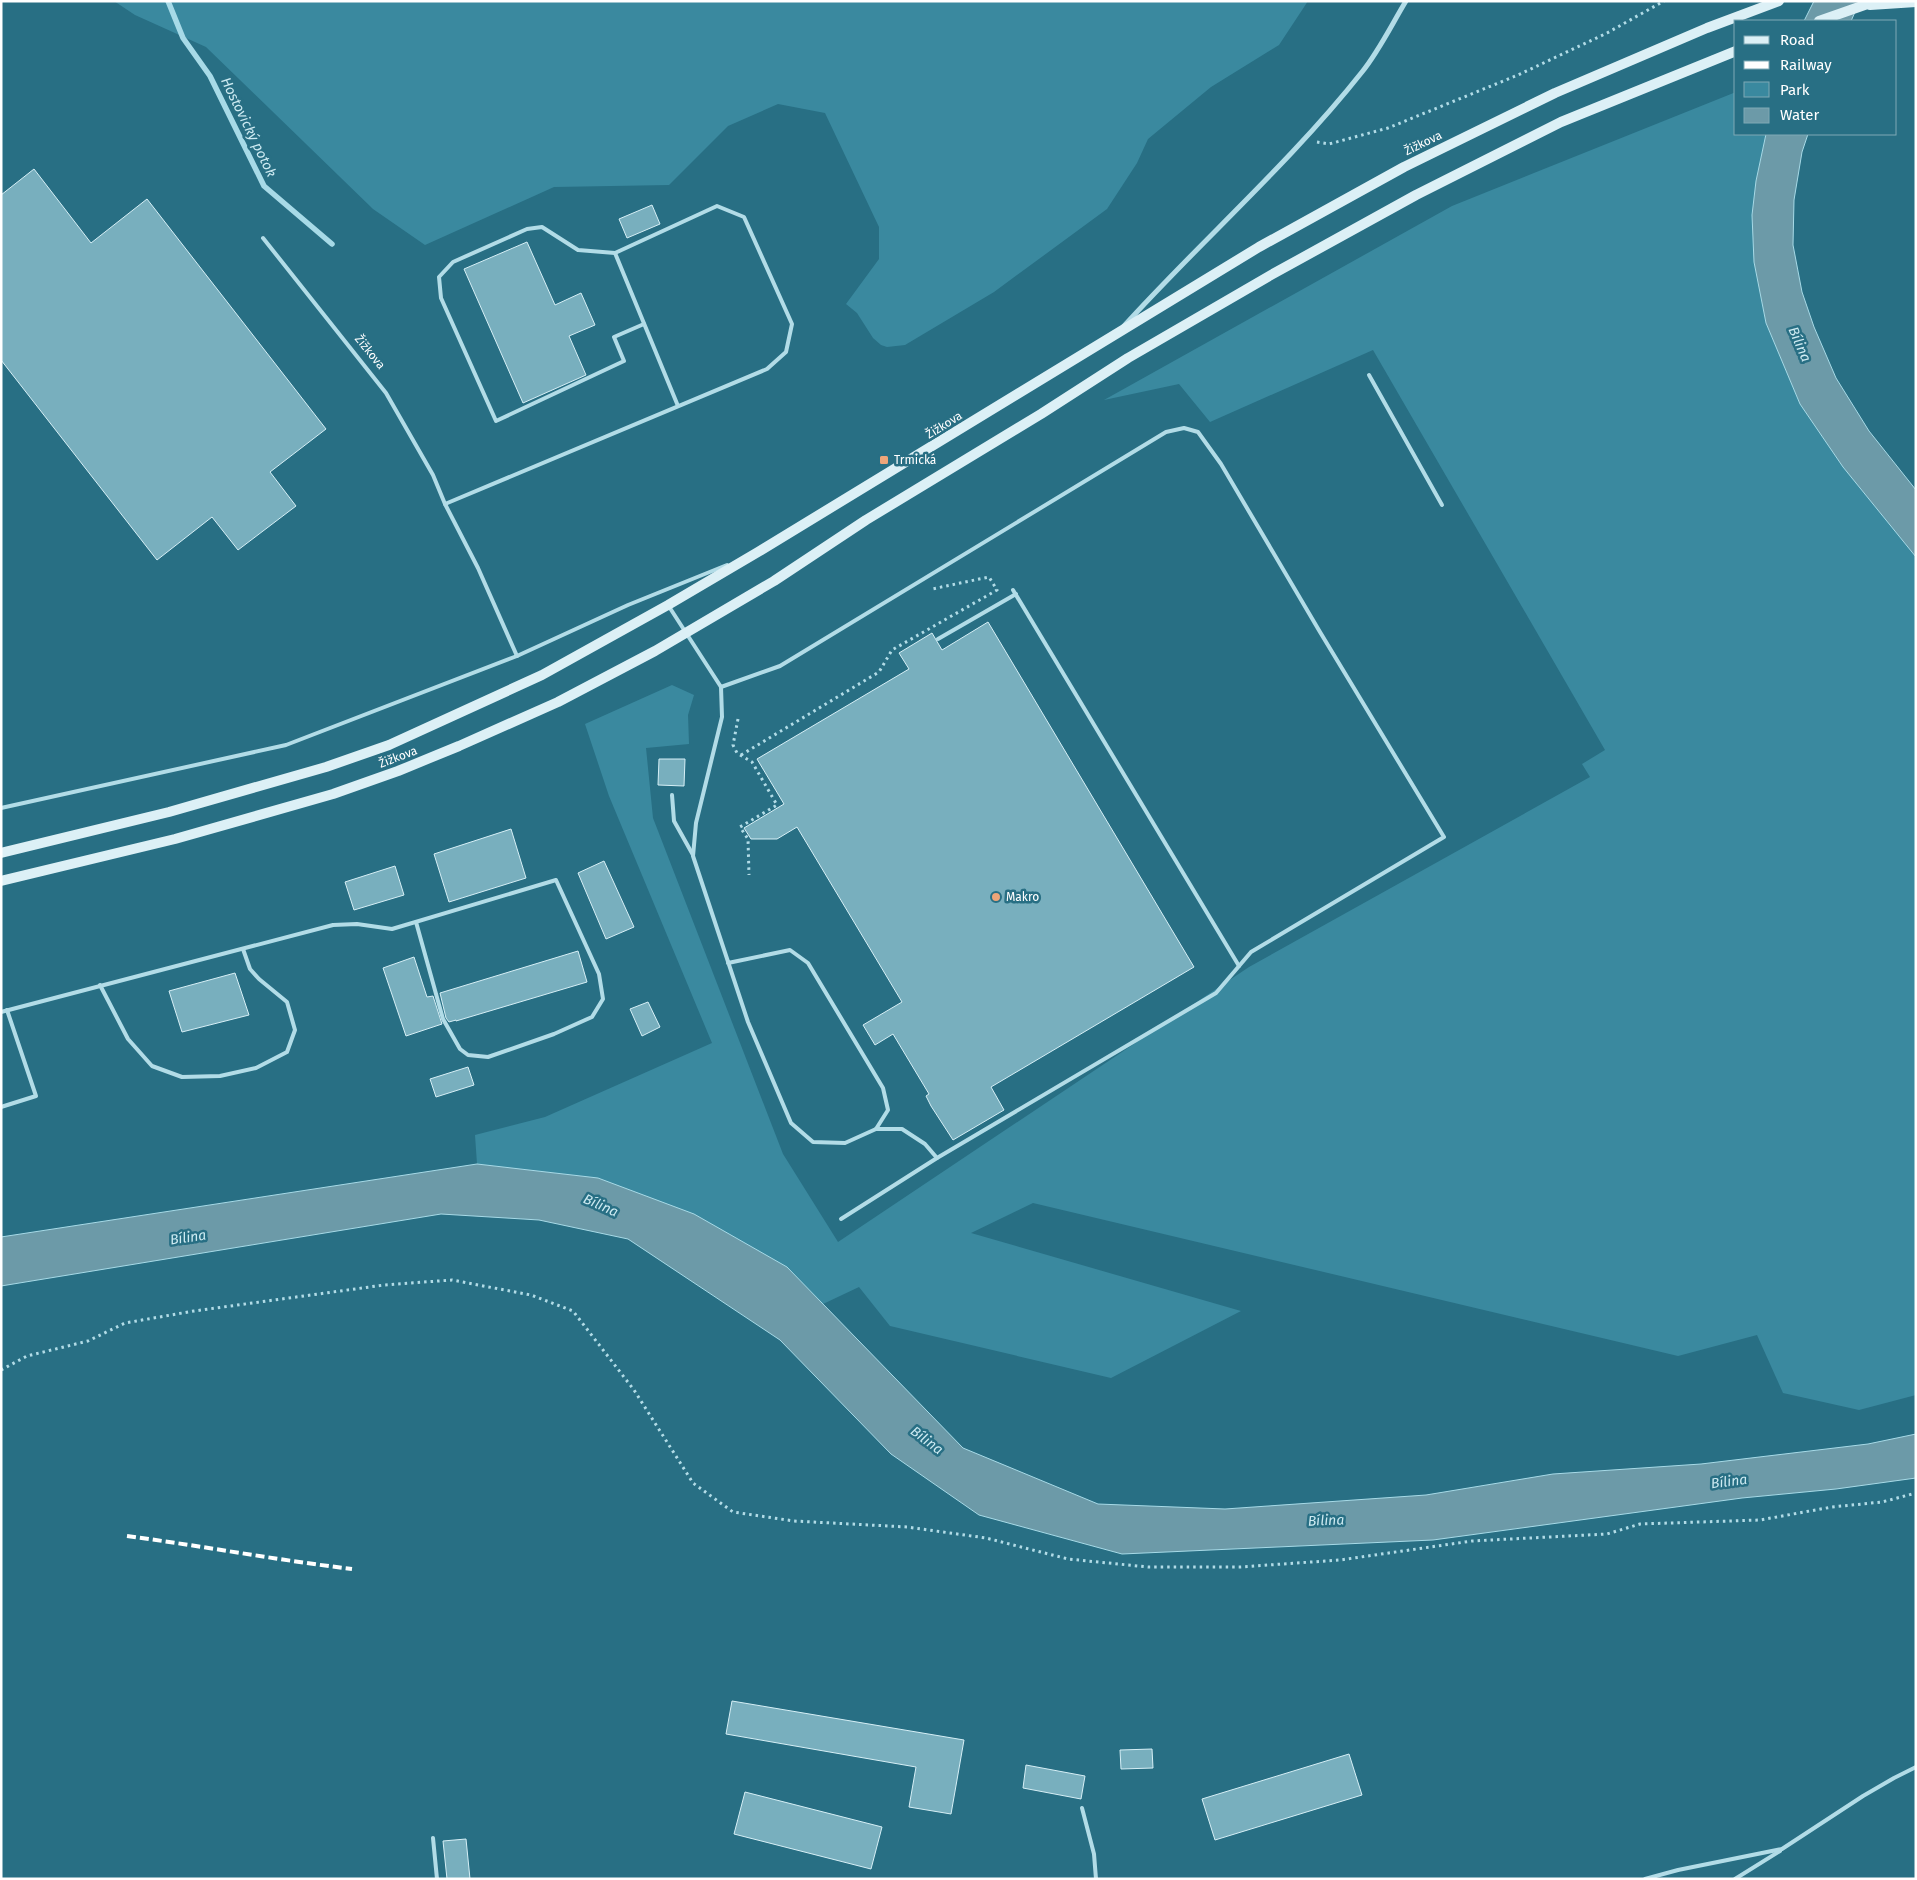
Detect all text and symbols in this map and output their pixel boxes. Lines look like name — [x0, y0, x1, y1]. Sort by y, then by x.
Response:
legend — [1734, 20, 1897, 135]
text: Road — [1780, 31, 1815, 49]
text: Railway — [1780, 56, 1832, 74]
water label: Hostovický potok — [217, 75, 280, 180]
text: Park — [1780, 81, 1810, 99]
text: Water — [1780, 106, 1819, 124]
street label: Žižkova — [1401, 127, 1444, 158]
water label: Bílina — [1785, 324, 1814, 364]
street label: Žižkova — [352, 331, 389, 372]
street label: Žižkova — [923, 408, 965, 442]
place label: Trmická — [894, 453, 936, 467]
marker: Trmická — [878, 454, 890, 466]
street label: Žižkova — [376, 742, 419, 771]
place label: Makro — [1006, 890, 1039, 904]
marker: Makro — [990, 891, 1002, 903]
water label: Bílina — [581, 1190, 621, 1221]
water label: Bílina — [169, 1227, 207, 1248]
water label: Bílina — [907, 1423, 946, 1458]
water label: Bílina — [1710, 1471, 1748, 1492]
water label: Bílina — [1307, 1511, 1345, 1530]

